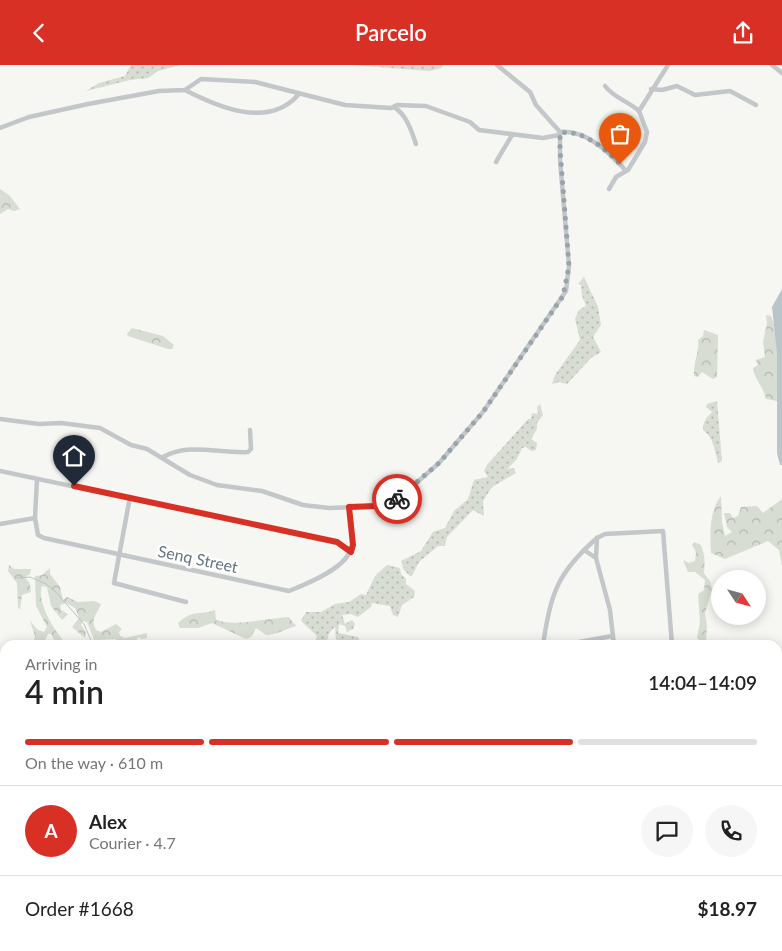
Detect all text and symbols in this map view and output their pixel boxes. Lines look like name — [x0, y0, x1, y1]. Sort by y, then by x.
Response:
icon: back — [25, 19, 53, 47]
text: Parcelo — [355, 19, 427, 46]
icon: share — [729, 19, 757, 47]
pin — [599, 113, 641, 164]
icon: bag — [606, 120, 634, 148]
pin — [53, 435, 95, 486]
icon: home — [60, 442, 88, 470]
courier — [372, 474, 422, 524]
icon: bike — [383, 485, 411, 513]
street label: Senq Street — [156, 541, 240, 576]
north arrow — [711, 570, 766, 625]
map controls — [711, 570, 766, 625]
text: Arriving in — [25, 654, 98, 673]
text: 14:04–14:09 — [648, 671, 757, 694]
text: 4 min — [25, 672, 104, 711]
text: On the way · 610 m — [25, 753, 163, 772]
button: chat — [641, 805, 693, 857]
button: phone — [705, 805, 757, 857]
text: Alex — [89, 810, 127, 833]
text: A — [44, 819, 58, 842]
text: Courier · 4.7 — [89, 833, 176, 852]
text: Order #1668 — [25, 897, 134, 920]
text: $18.97 — [697, 897, 757, 920]

